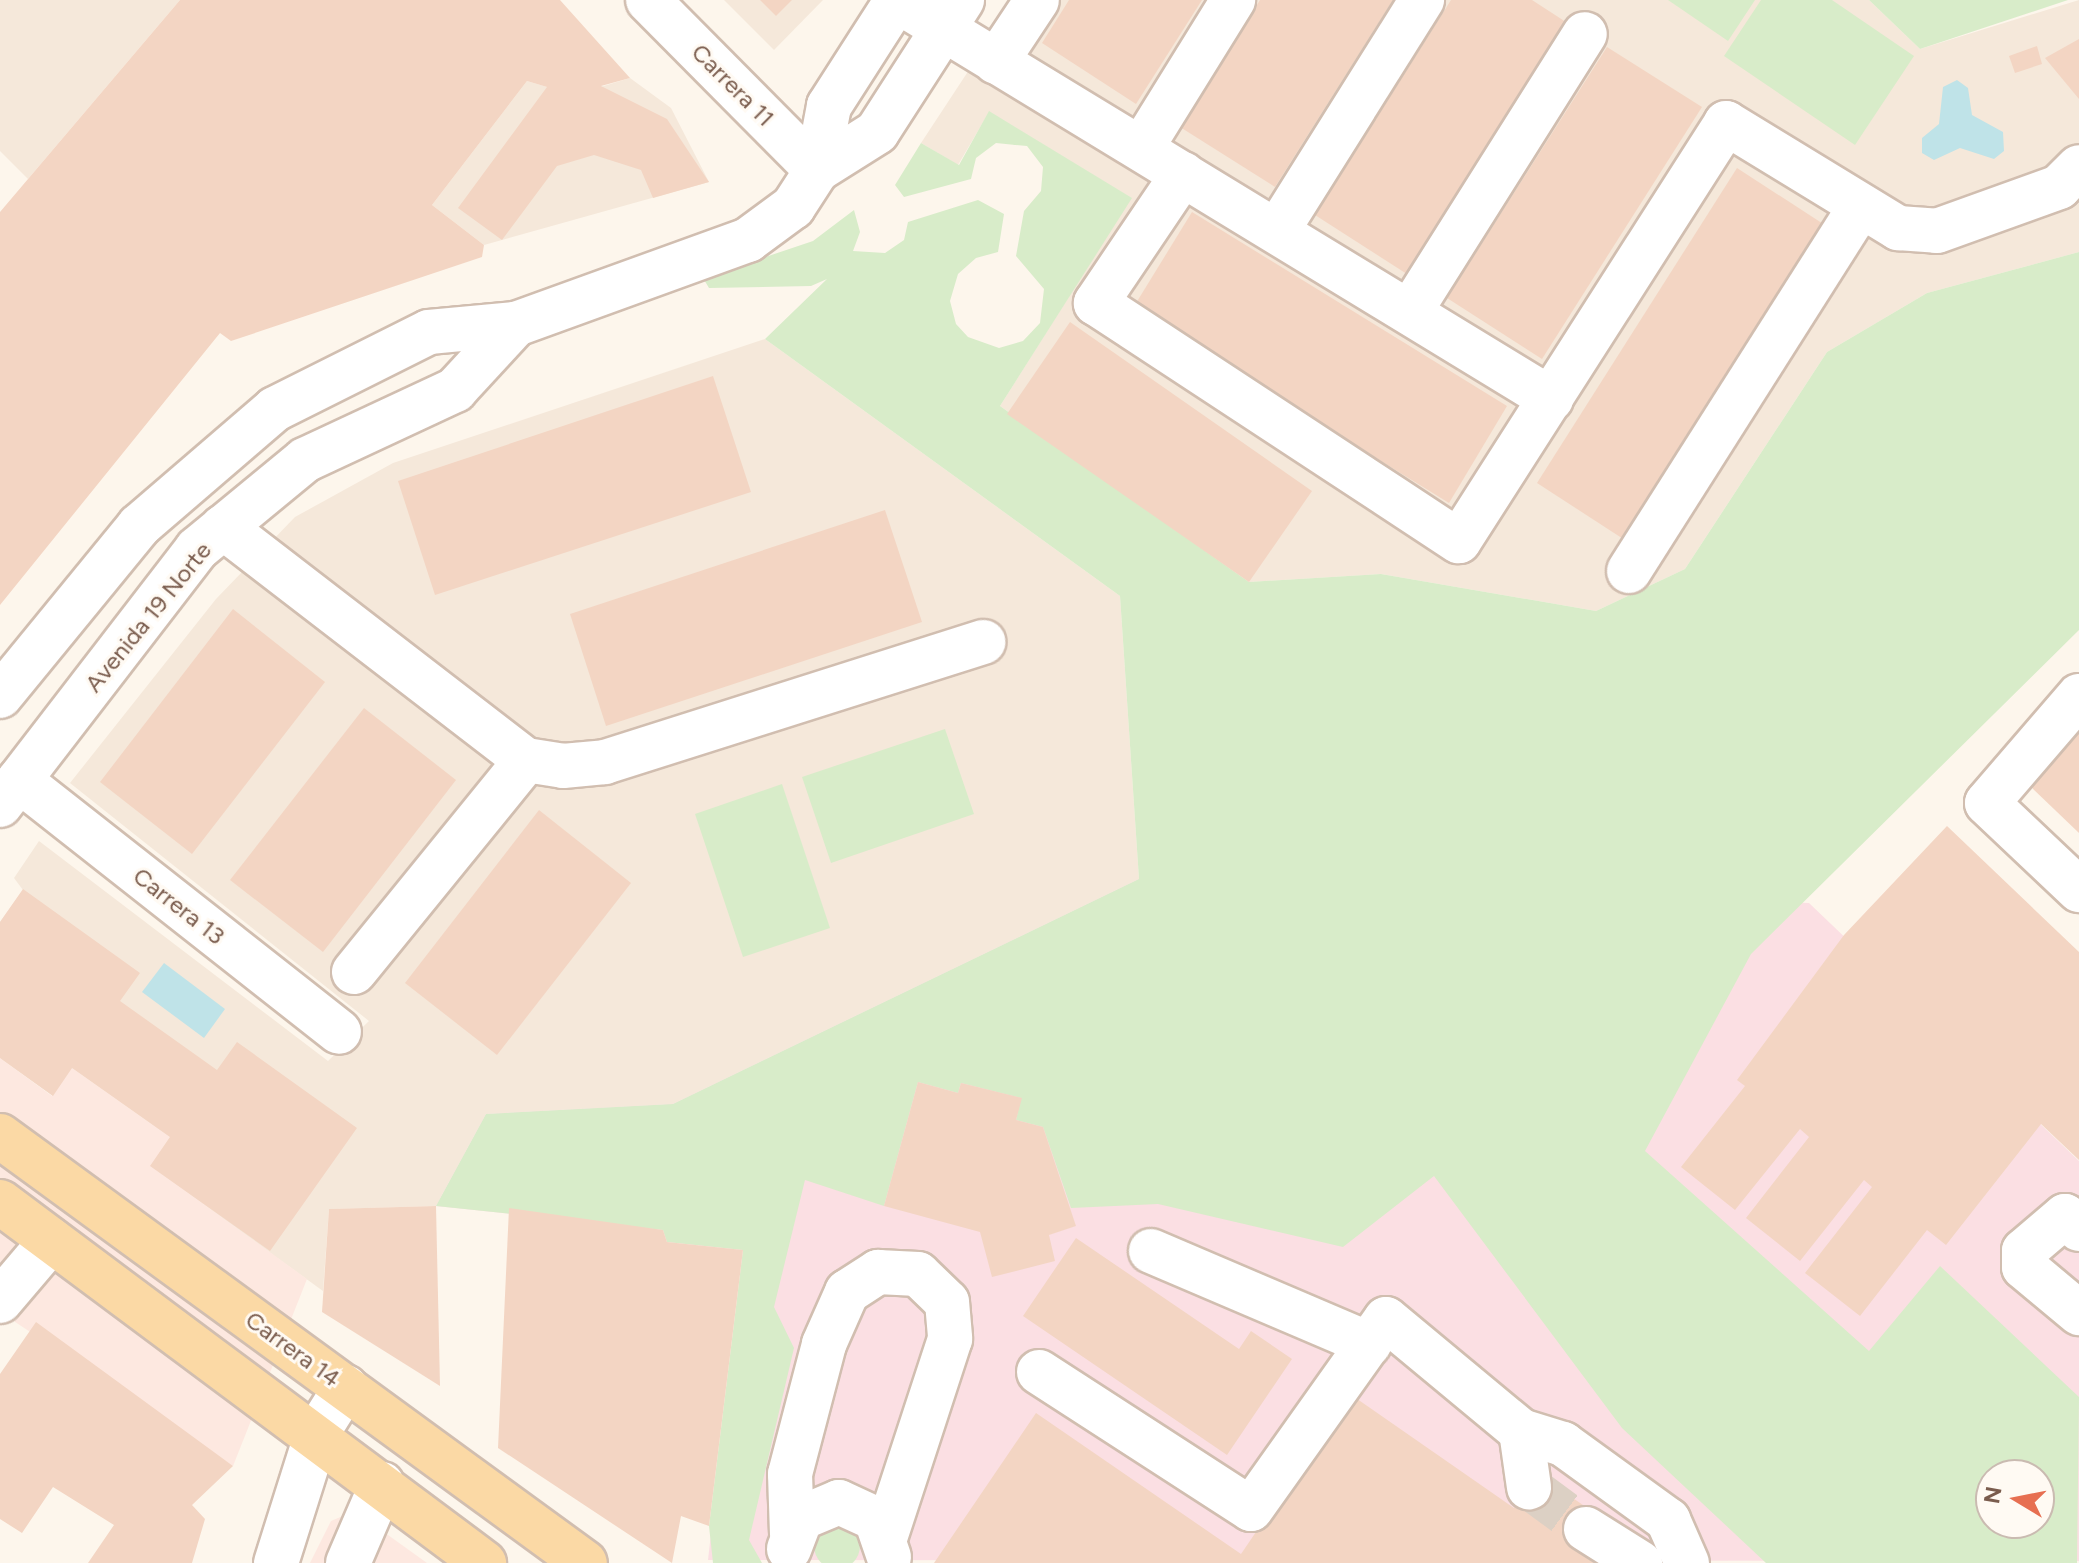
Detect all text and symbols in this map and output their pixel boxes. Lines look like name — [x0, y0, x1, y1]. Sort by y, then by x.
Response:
street label: Carrera 11 — [686, 38, 780, 132]
street label: Avenida 19 Norte — [79, 536, 217, 698]
street label: Carrera 13 — [128, 861, 230, 951]
street label: Carrera 14 — [240, 1305, 346, 1393]
north arrow — [1975, 1459, 2055, 1539]
text: N — [1978, 1484, 2008, 1506]

